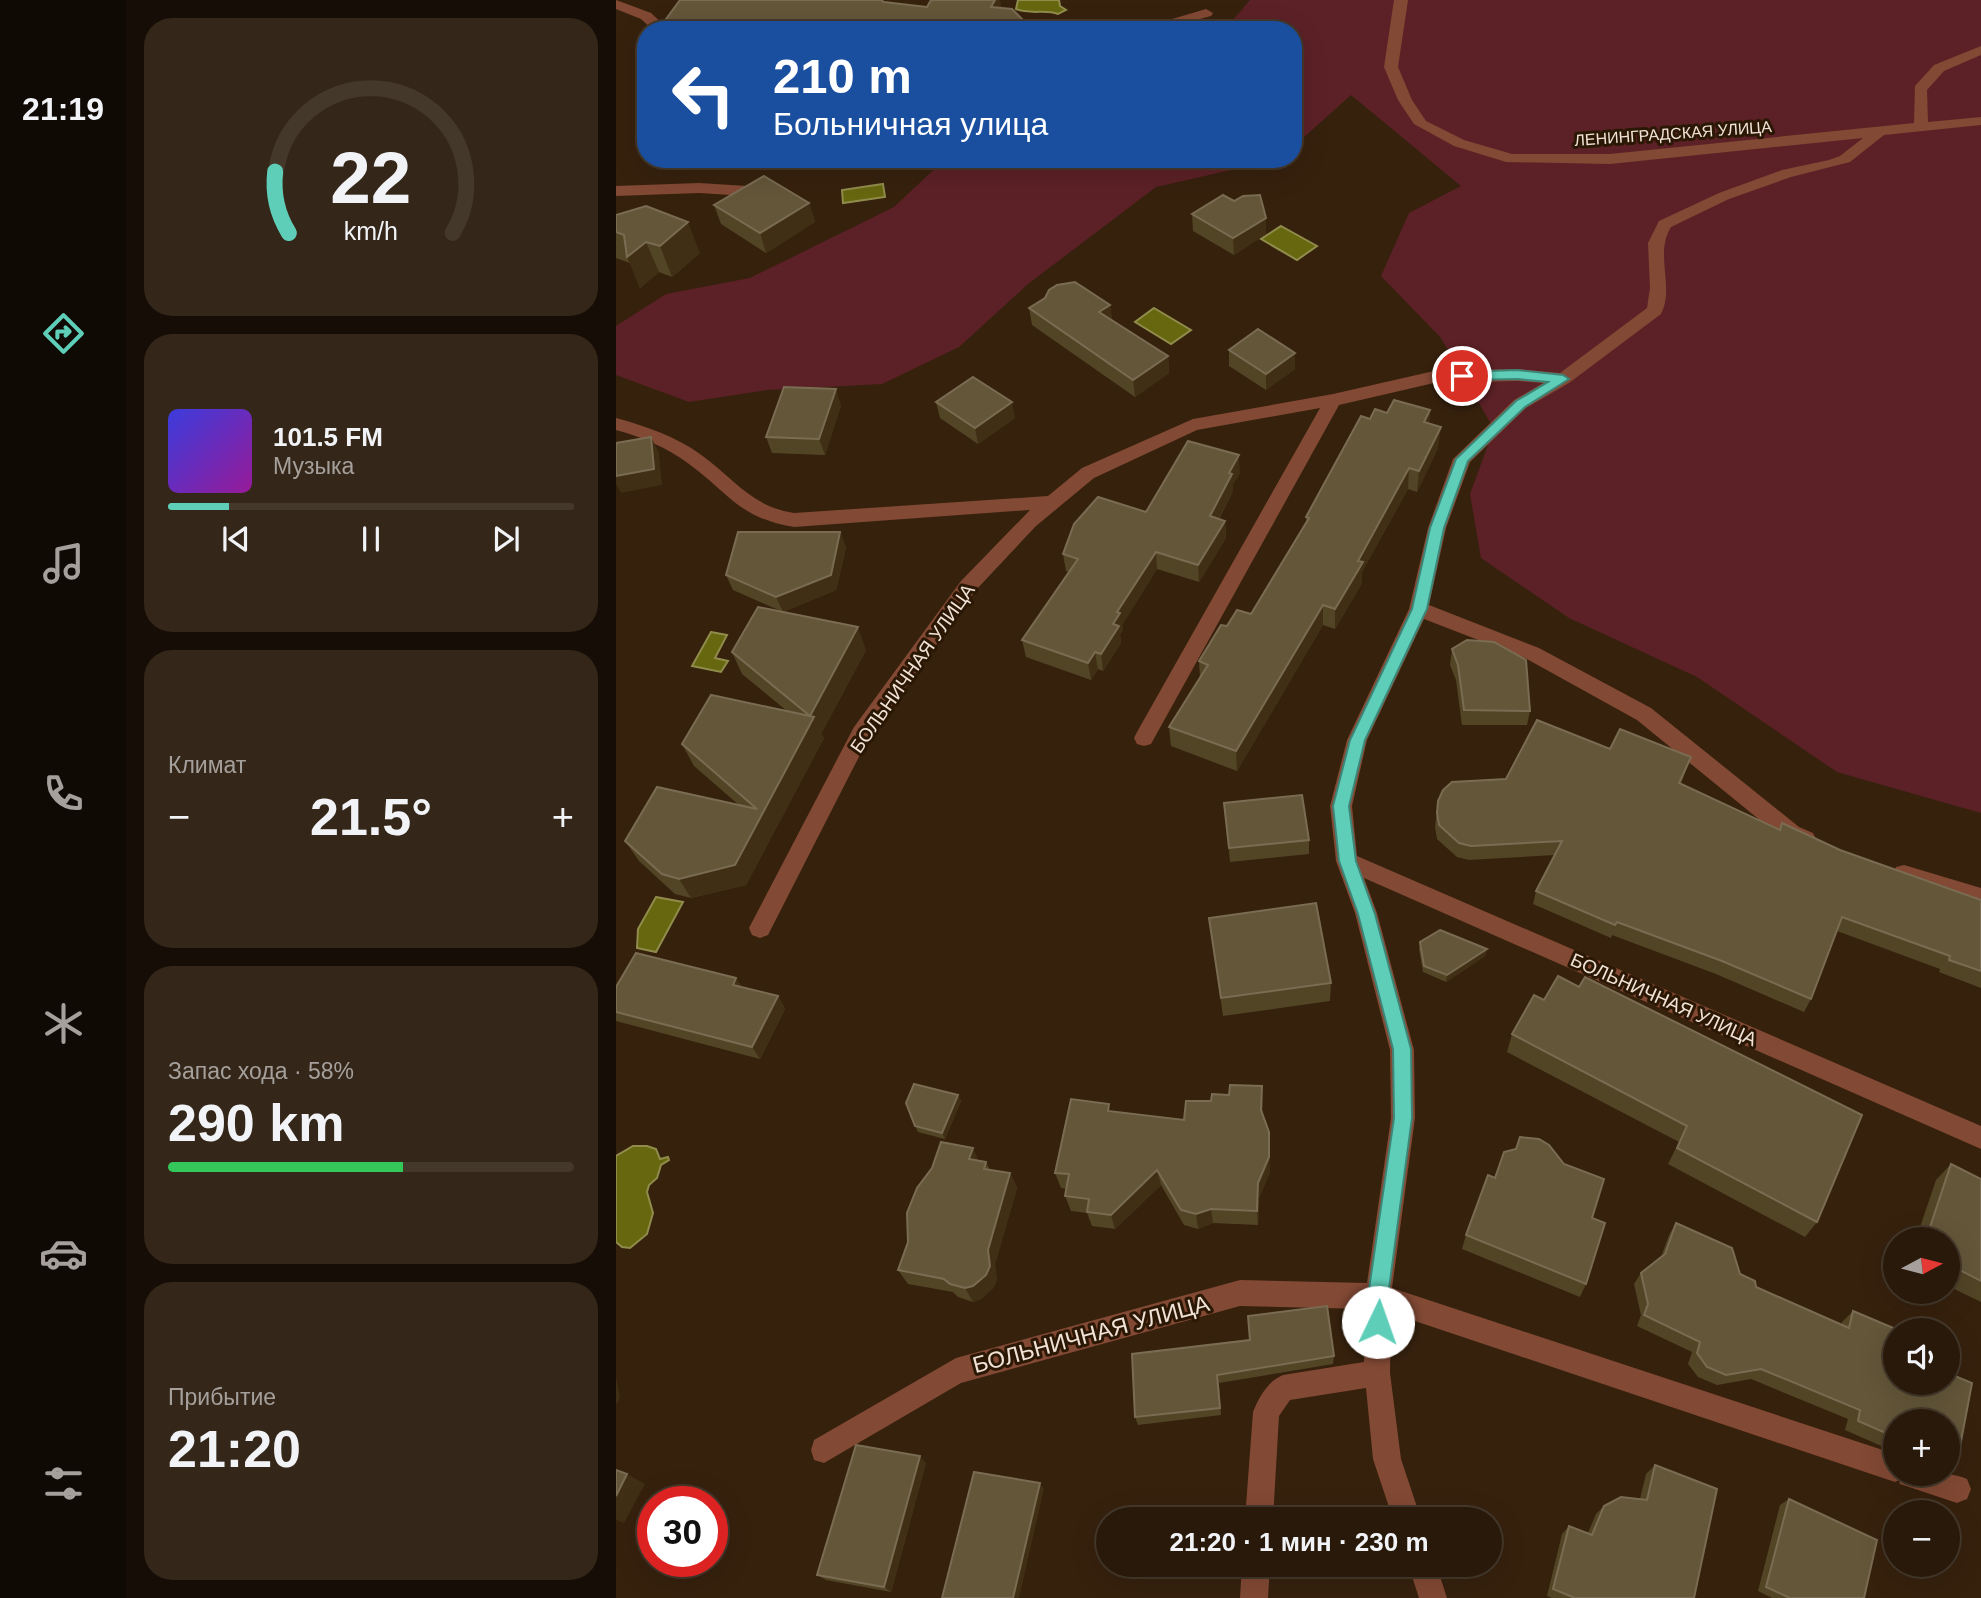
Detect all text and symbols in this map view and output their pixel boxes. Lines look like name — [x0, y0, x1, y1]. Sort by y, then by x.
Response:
icon: left — [658, 49, 749, 140]
text: 210 m — [773, 49, 912, 103]
text: 21:19 — [22, 91, 104, 127]
text: Больничная улица — [773, 106, 1048, 142]
street label: ЛЕНИНГРАДСКАЯ УЛИЦА — [1574, 118, 1773, 149]
text: 22 — [331, 137, 411, 218]
text: km/h — [344, 217, 398, 245]
icon: directions — [39, 309, 88, 358]
pin — [1432, 346, 1492, 406]
icon: arrive — [1443, 357, 1481, 395]
text: 101.5 FM — [273, 422, 383, 452]
text: Музыка — [273, 453, 354, 479]
icon: previous — [217, 520, 255, 558]
icon: pause — [352, 520, 390, 558]
icon: next — [487, 520, 525, 558]
icon: music — [39, 539, 88, 588]
street label: БОЛЬНИЧНАЯ УЛИЦА — [846, 579, 979, 757]
text: Климат — [168, 752, 246, 778]
icon: phone — [39, 769, 88, 818]
text: 21.5° — [310, 788, 432, 846]
text: − — [168, 796, 190, 838]
text: + — [552, 796, 574, 838]
street label: БОЛЬНИЧНАЯ УЛИЦА — [1567, 949, 1760, 1050]
icon: climate — [39, 999, 88, 1048]
text: Запас хода · 58% — [168, 1058, 354, 1084]
text: 290 km — [168, 1094, 344, 1152]
north arrow — [1883, 1227, 1960, 1304]
map controls — [1883, 1227, 1960, 1577]
icon: car — [39, 1229, 88, 1278]
position arrow — [1341, 1285, 1415, 1359]
street label: БОЛЬНИЧНАЯ УЛИЦА — [970, 1290, 1213, 1378]
button: sound — [1883, 1318, 1960, 1395]
text: Прибытие — [168, 1384, 276, 1410]
button: + — [1883, 1409, 1960, 1486]
text: 21:20 — [168, 1420, 301, 1478]
icon: filters — [39, 1459, 88, 1508]
speed limit sign: 30 — [637, 1486, 728, 1577]
button: − — [1883, 1500, 1960, 1577]
text: 21:20 · 1 мин · 230 m — [1169, 1527, 1429, 1557]

